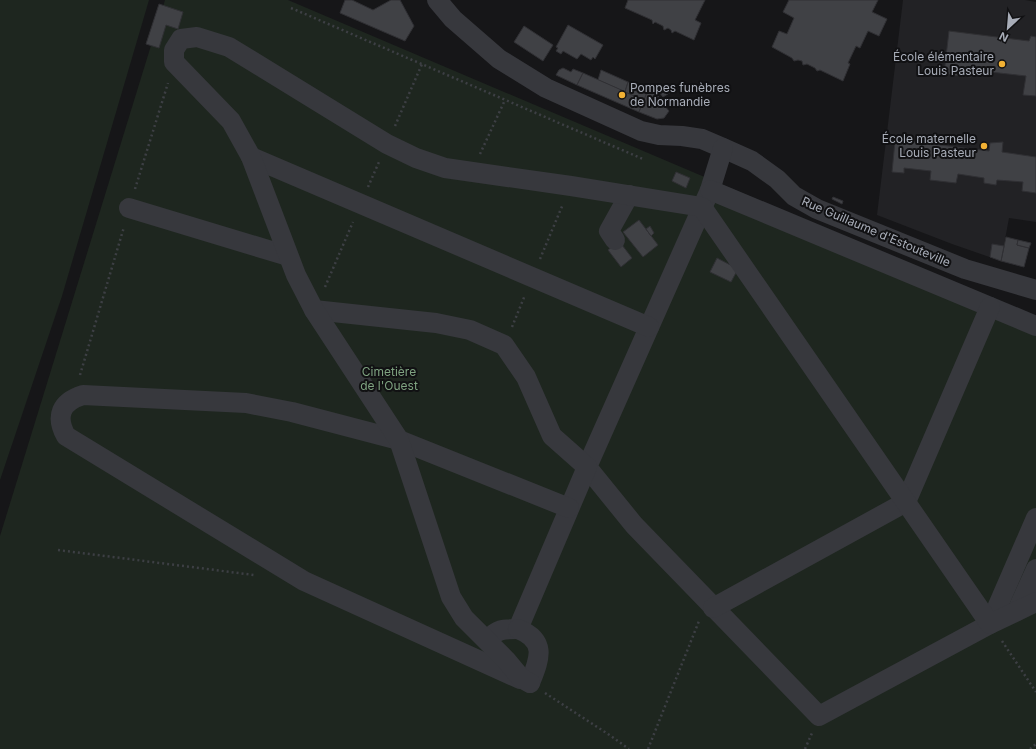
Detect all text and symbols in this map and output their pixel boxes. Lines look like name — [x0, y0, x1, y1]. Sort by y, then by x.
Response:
north arrow — [988, 8, 1028, 48]
text: N — [997, 29, 1010, 45]
place label: École élémentaire Louis Pasteur — [893, 49, 994, 78]
marker: École élémentaire Louis Pasteur — [997, 59, 1007, 69]
place label: Pompes funèbres de Normandie — [630, 80, 730, 109]
marker: Pompes funèbres de Normandie — [617, 90, 627, 100]
place label: École maternelle Louis Pasteur — [882, 131, 976, 160]
marker: École maternelle Louis Pasteur — [979, 141, 989, 151]
street label: Rue Guillaume d'Estouteville — [799, 193, 953, 270]
park label: Cimetière de l'Ouest — [360, 364, 418, 393]

